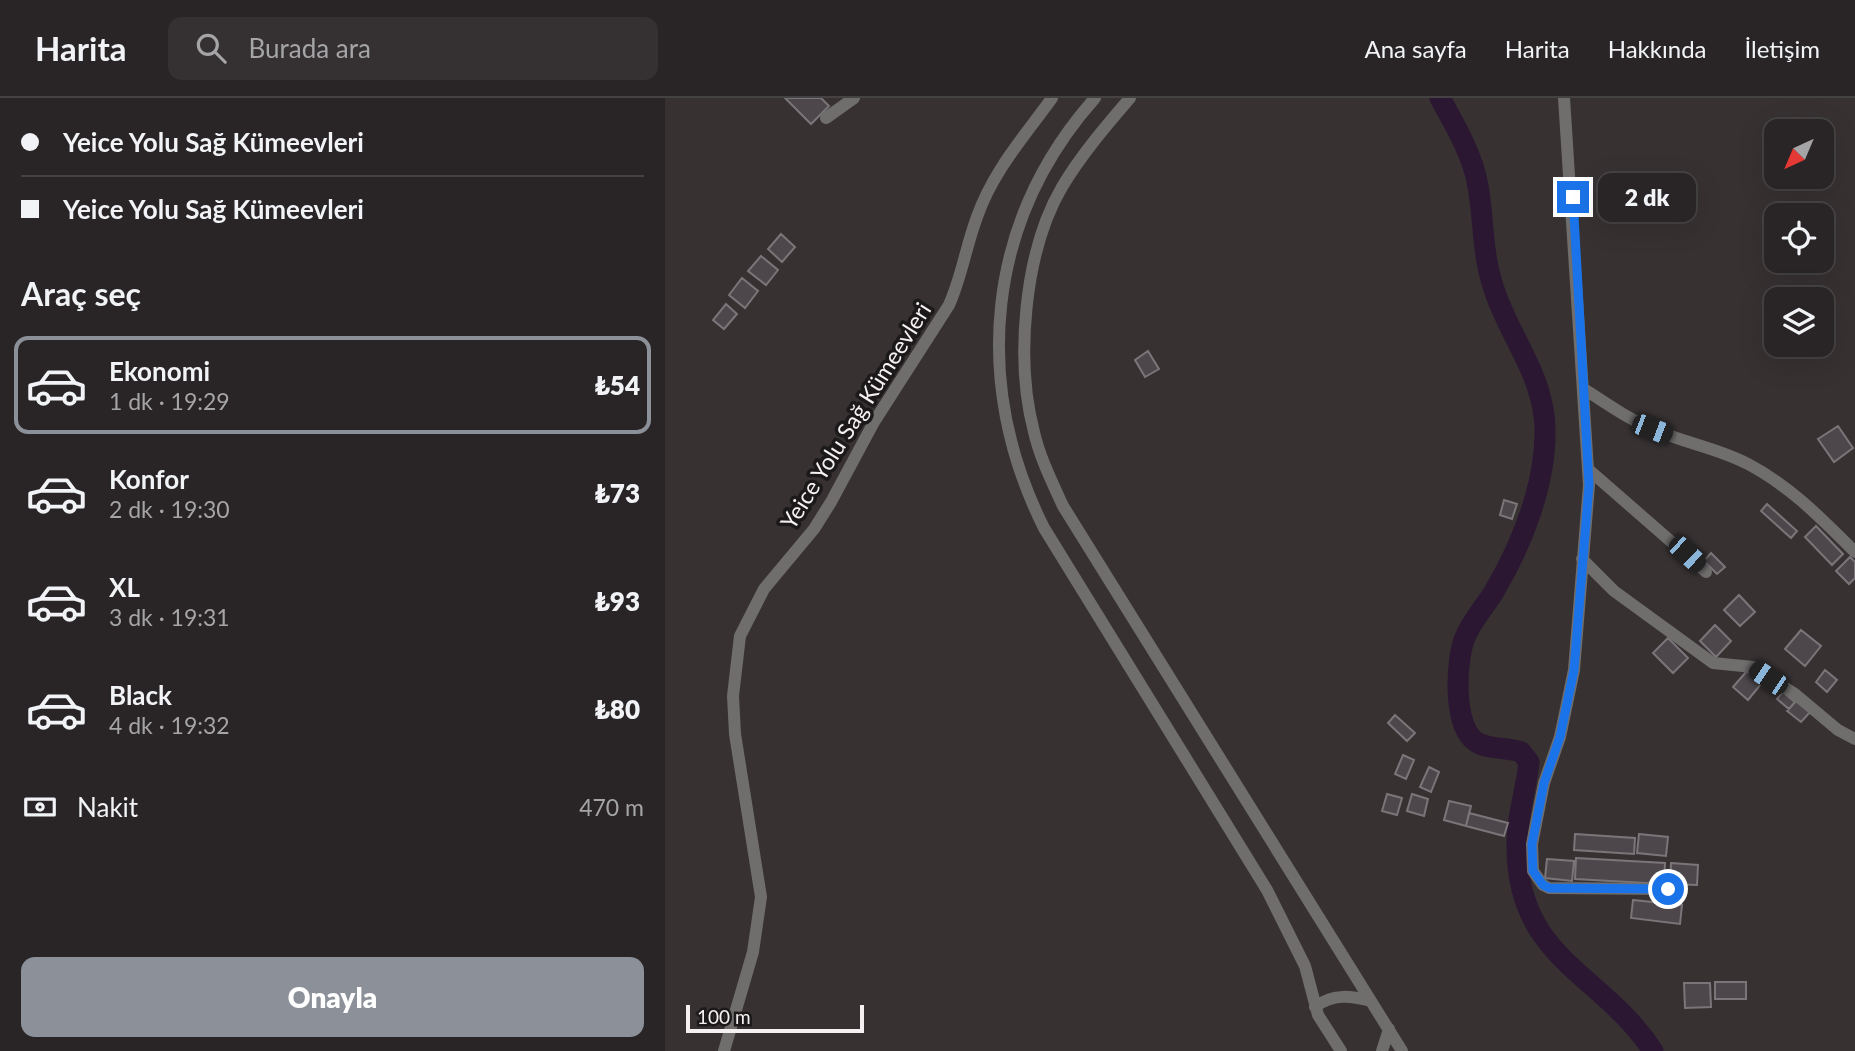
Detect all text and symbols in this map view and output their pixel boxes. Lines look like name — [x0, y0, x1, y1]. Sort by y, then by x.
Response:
search box — [168, 17, 658, 80]
text: Harita — [35, 28, 126, 68]
icon: search — [192, 29, 230, 67]
text: Burada ara — [248, 32, 371, 64]
text: Ana sayfa — [1364, 34, 1467, 63]
text: Harita — [1505, 34, 1570, 63]
text: Hakkında — [1608, 34, 1707, 63]
text: İletişim — [1745, 34, 1820, 63]
north arrow — [1764, 119, 1834, 189]
map controls — [1764, 119, 1834, 357]
text: Yeice Yolu Sağ Kümeevleri — [63, 126, 364, 158]
callout: 2 dk — [1597, 172, 1695, 222]
route end — [1557, 181, 1589, 213]
text: 2 dk — [1625, 183, 1669, 211]
text: Yeice Yolu Sağ Kümeevleri — [63, 193, 364, 225]
button: locate — [1764, 203, 1834, 273]
text: Araç seç — [21, 274, 141, 313]
button: layers — [1764, 287, 1834, 357]
street label: Yeice Yolu Sağ Kümeevleri — [774, 297, 936, 534]
icon: car — [25, 354, 88, 417]
text: Ekonomi — [109, 355, 210, 387]
text: ₺54 — [595, 369, 640, 401]
text: 1 dk · 19:29 — [109, 387, 230, 415]
car — [1629, 412, 1676, 446]
icon: car — [25, 462, 88, 525]
text: Konfor — [109, 463, 189, 495]
text: ₺73 — [595, 477, 640, 509]
text: 2 dk · 19:30 — [109, 495, 230, 523]
car — [1665, 532, 1710, 576]
icon: car — [25, 570, 88, 633]
text: XL — [109, 571, 140, 603]
text: ₺93 — [595, 585, 640, 617]
text: 3 dk · 19:31 — [109, 603, 230, 631]
car — [1745, 658, 1792, 698]
icon: car — [25, 678, 88, 741]
text: Black — [109, 679, 172, 711]
text: ₺80 — [595, 693, 640, 725]
text: 4 dk · 19:32 — [109, 711, 230, 739]
icon: cash — [21, 788, 59, 826]
text: Nakit — [77, 791, 138, 823]
text: 470 m — [579, 793, 644, 821]
route start — [1652, 873, 1684, 905]
button: Onayla — [21, 957, 644, 1037]
scale bar — [686, 1002, 865, 1034]
text: 100 m — [697, 1005, 751, 1028]

